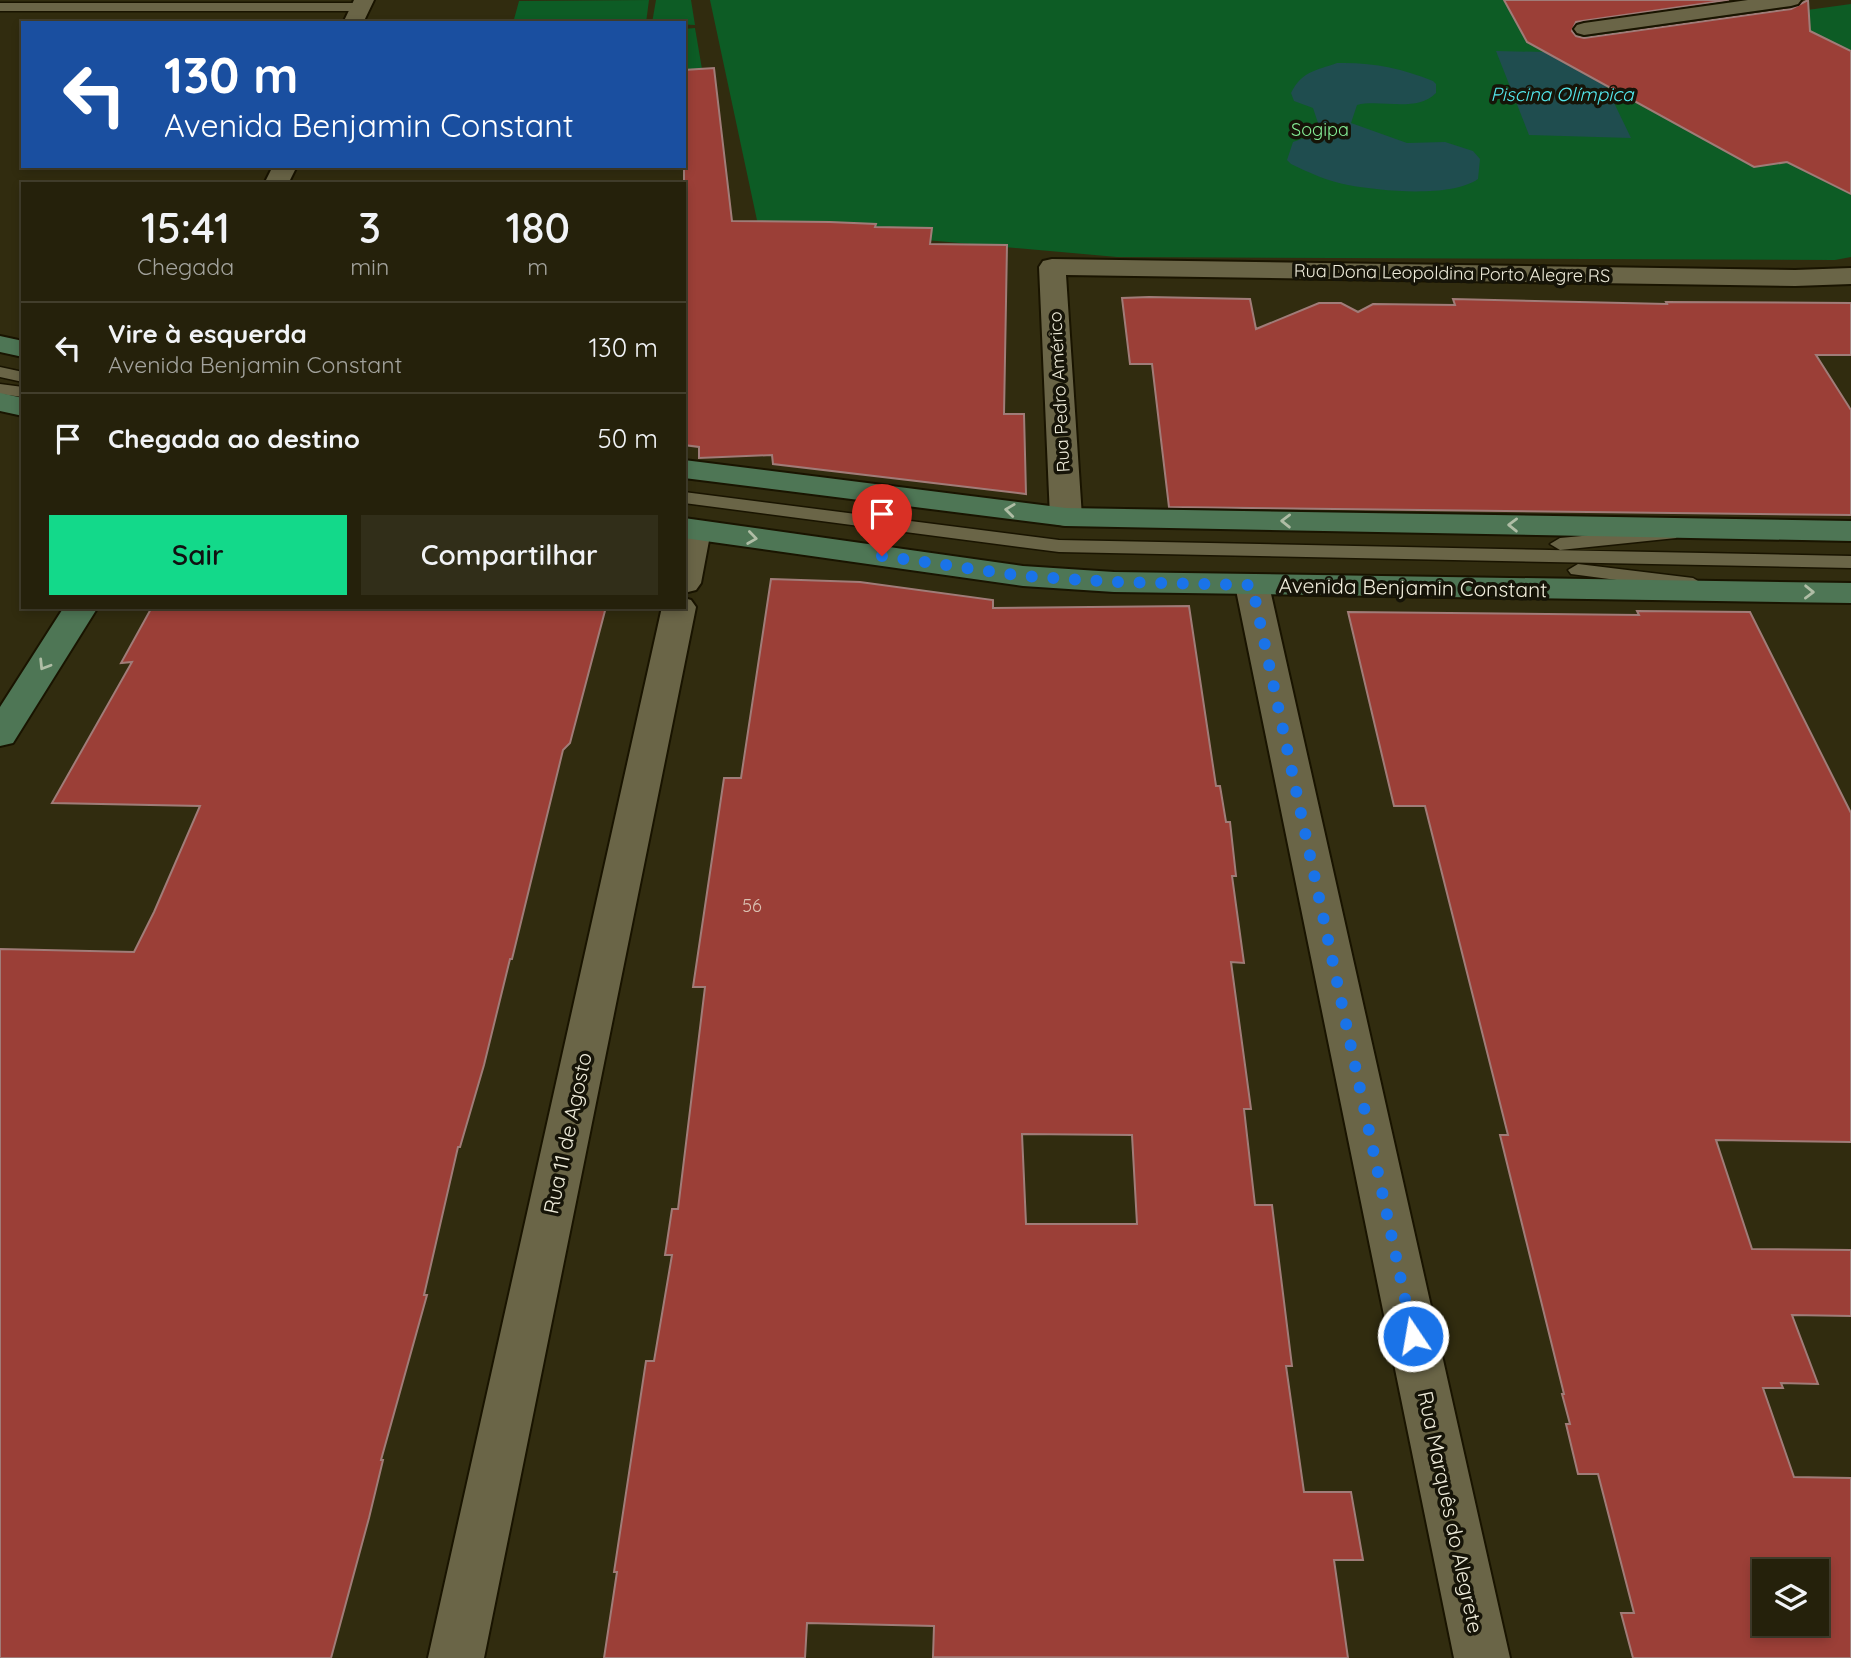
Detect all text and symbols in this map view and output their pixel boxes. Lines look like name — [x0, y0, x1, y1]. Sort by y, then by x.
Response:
text: 130 m — [164, 44, 298, 105]
icon: left — [49, 49, 140, 140]
water label: Piscina Olímpica — [1490, 82, 1635, 106]
text: Avenida Benjamin Constant — [164, 105, 574, 145]
park label: Sogipa — [1291, 118, 1349, 141]
text: 15:41 — [141, 201, 230, 254]
text: 3 — [359, 201, 381, 254]
text: 180 — [505, 201, 570, 254]
text: Chegada — [137, 252, 234, 281]
text: min — [350, 252, 389, 281]
text: m — [527, 252, 548, 281]
street label: Rua Dona Leopoldina Porto Alegre RS — [1294, 259, 1610, 287]
street label: Rua Pedro Américo — [1043, 311, 1075, 473]
text: Vire à esquerda — [108, 317, 307, 350]
icon: left — [49, 329, 87, 367]
text: 130 m — [588, 331, 658, 364]
text: Avenida Benjamin Constant — [108, 350, 402, 379]
icon: arrive — [49, 420, 87, 458]
text: Chegada ao destino — [108, 422, 360, 455]
text: 50 m — [598, 422, 658, 455]
pin — [852, 484, 912, 556]
icon: arrive — [863, 495, 901, 533]
one-way arrow — [1004, 503, 1016, 518]
one-way arrow — [1280, 513, 1291, 529]
button: Sair — [49, 515, 347, 595]
button: Compartilhar — [361, 515, 658, 595]
one-way arrow — [1508, 517, 1518, 533]
one-way arrow — [746, 530, 758, 545]
street label: Avenida Benjamin Constant — [1278, 572, 1548, 602]
one-way arrow — [1805, 584, 1815, 600]
one-way arrow — [40, 657, 53, 670]
house number: 56 — [742, 894, 762, 917]
street label: Rua 11 de Agosto — [537, 1050, 597, 1216]
position arrow — [1376, 1299, 1450, 1373]
street label: Rua Marquês do Alegrete — [1413, 1389, 1489, 1635]
map controls — [1752, 1559, 1829, 1636]
button: layers — [1752, 1559, 1829, 1636]

